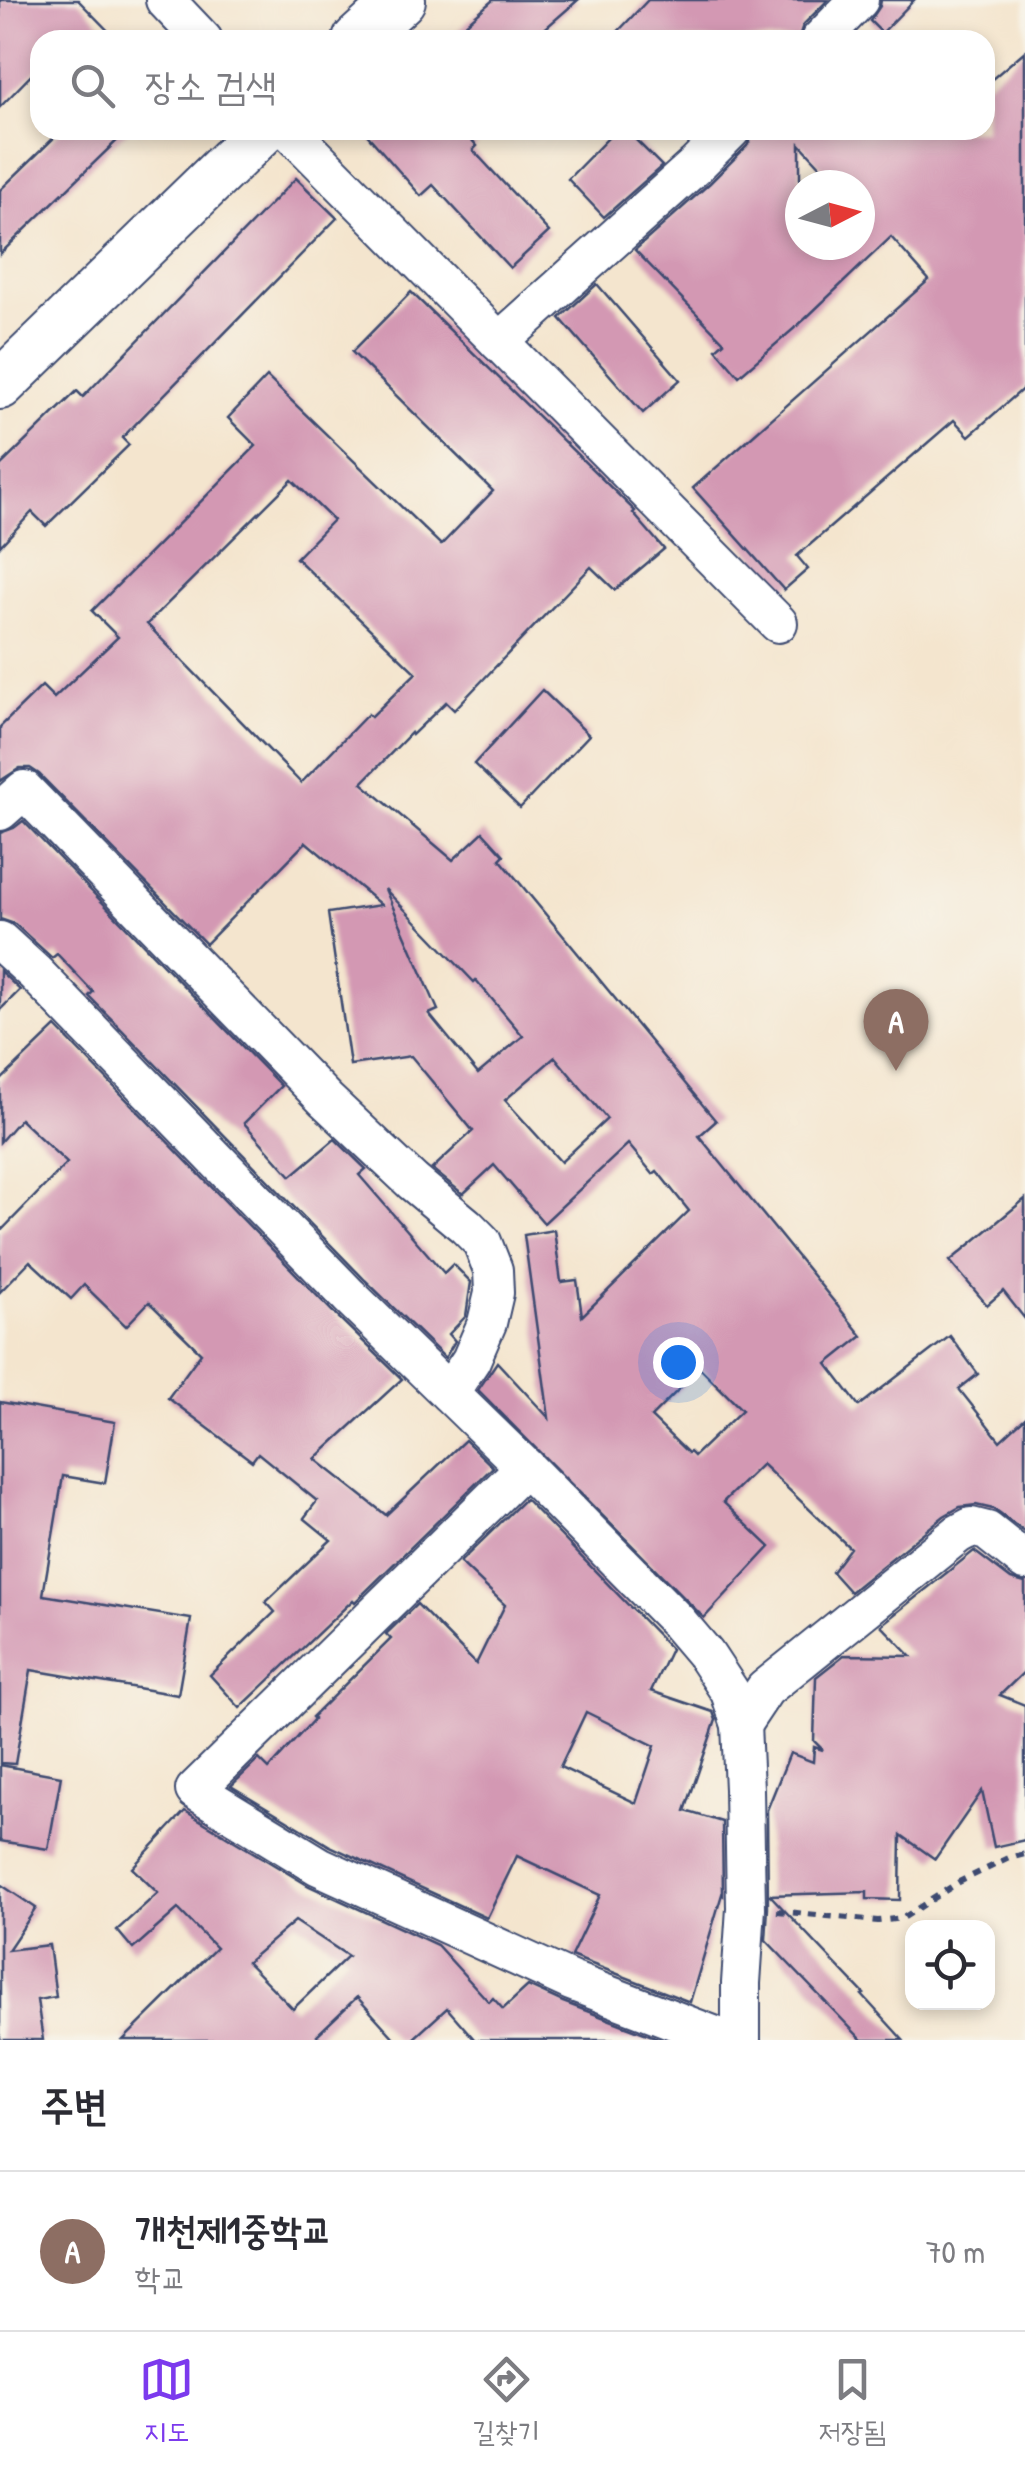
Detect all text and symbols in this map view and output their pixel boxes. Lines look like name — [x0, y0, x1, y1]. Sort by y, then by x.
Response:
search box — [30, 30, 995, 140]
icon: search — [65, 58, 120, 113]
text: 장소 검색 — [145, 59, 276, 111]
north arrow — [785, 170, 875, 260]
pin: A — [864, 988, 928, 1071]
your location — [653, 1337, 704, 1388]
map controls — [905, 1920, 995, 2010]
button: locate — [905, 1920, 995, 2010]
text: 주변 — [40, 2076, 108, 2133]
text: 개천제1중학교 — [135, 2203, 332, 2255]
text: A — [65, 2230, 80, 2273]
text: 70 m — [926, 2230, 985, 2273]
text: 학교 — [135, 2256, 187, 2299]
tab: 지도 — [139, 2352, 194, 2451]
tab: 길찾기 — [472, 2352, 540, 2451]
tab: 저장됨 — [818, 2352, 886, 2451]

